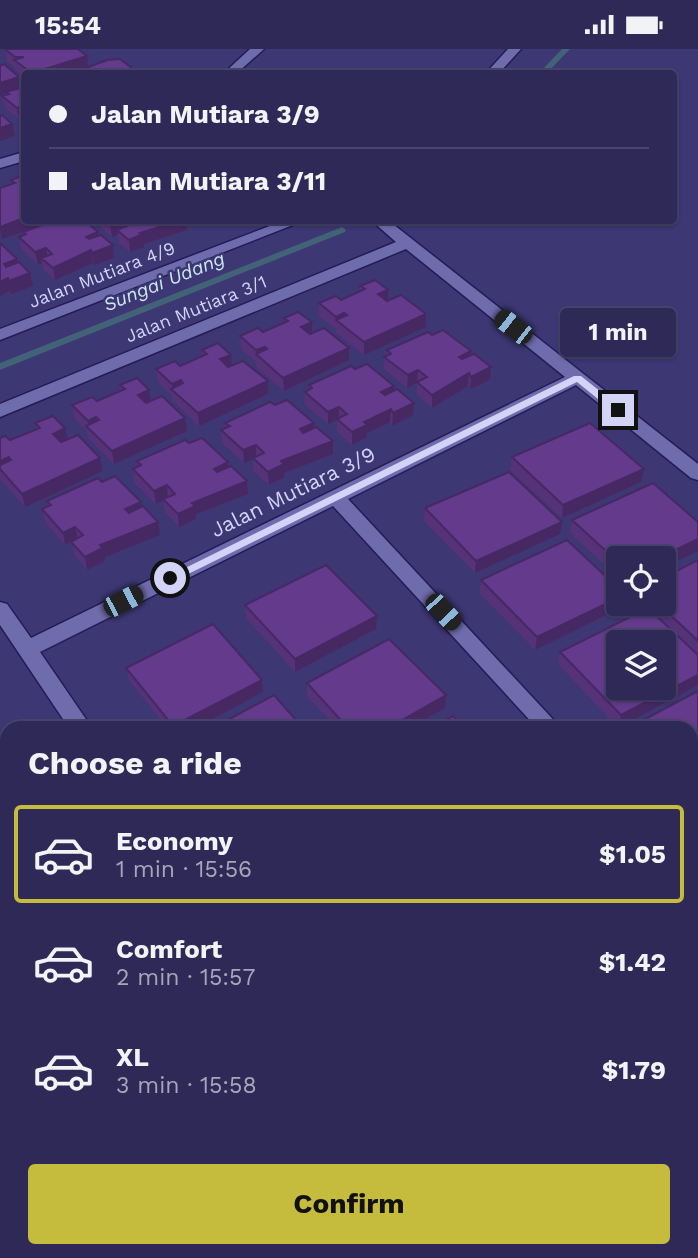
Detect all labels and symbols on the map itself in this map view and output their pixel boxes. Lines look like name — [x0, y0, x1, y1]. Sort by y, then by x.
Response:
street label: Jalan Mutiara 4/9 — [26, 237, 178, 312]
water label: Sungai Udang — [100, 247, 229, 316]
street label: Jalan Mutiara 3/1 — [122, 271, 269, 346]
car — [490, 306, 537, 348]
callout: 1 min — [560, 309, 676, 357]
route end — [602, 394, 634, 426]
street label: Jalan Mutiara 3/9 — [206, 441, 379, 542]
route start — [154, 562, 186, 594]
car — [100, 582, 147, 620]
car — [421, 589, 466, 635]

